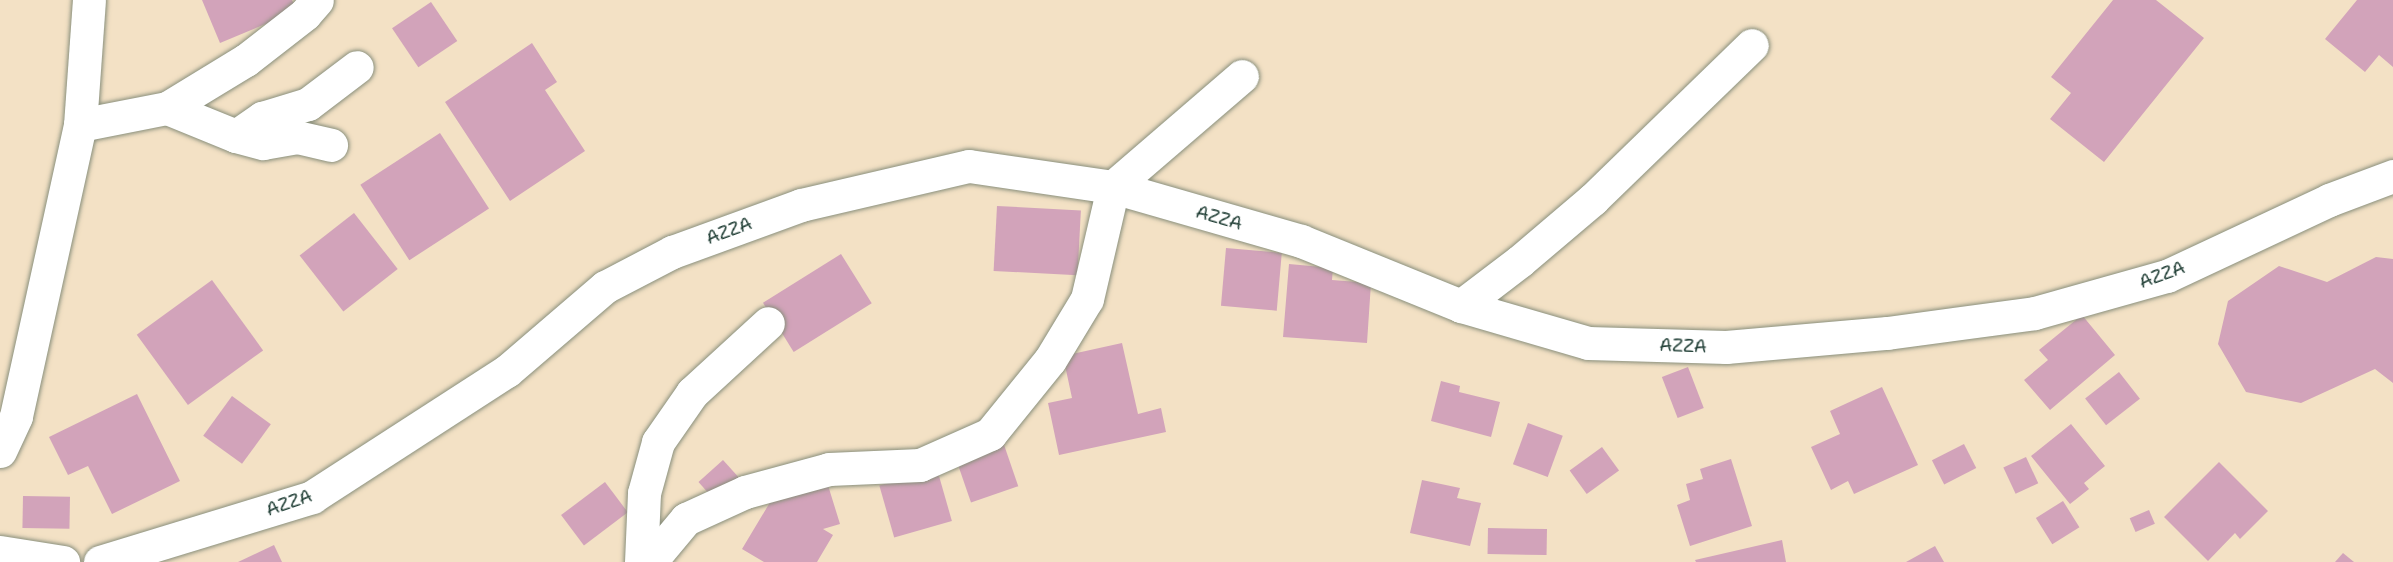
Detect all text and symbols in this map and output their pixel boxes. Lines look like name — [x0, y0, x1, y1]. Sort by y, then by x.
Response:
street label: AZZA — [1193, 201, 1245, 235]
street label: AZZA — [703, 213, 755, 249]
street label: AZZA — [2136, 257, 2188, 293]
street label: AZZA — [1659, 334, 1707, 358]
street label: AZZA — [263, 485, 315, 521]

